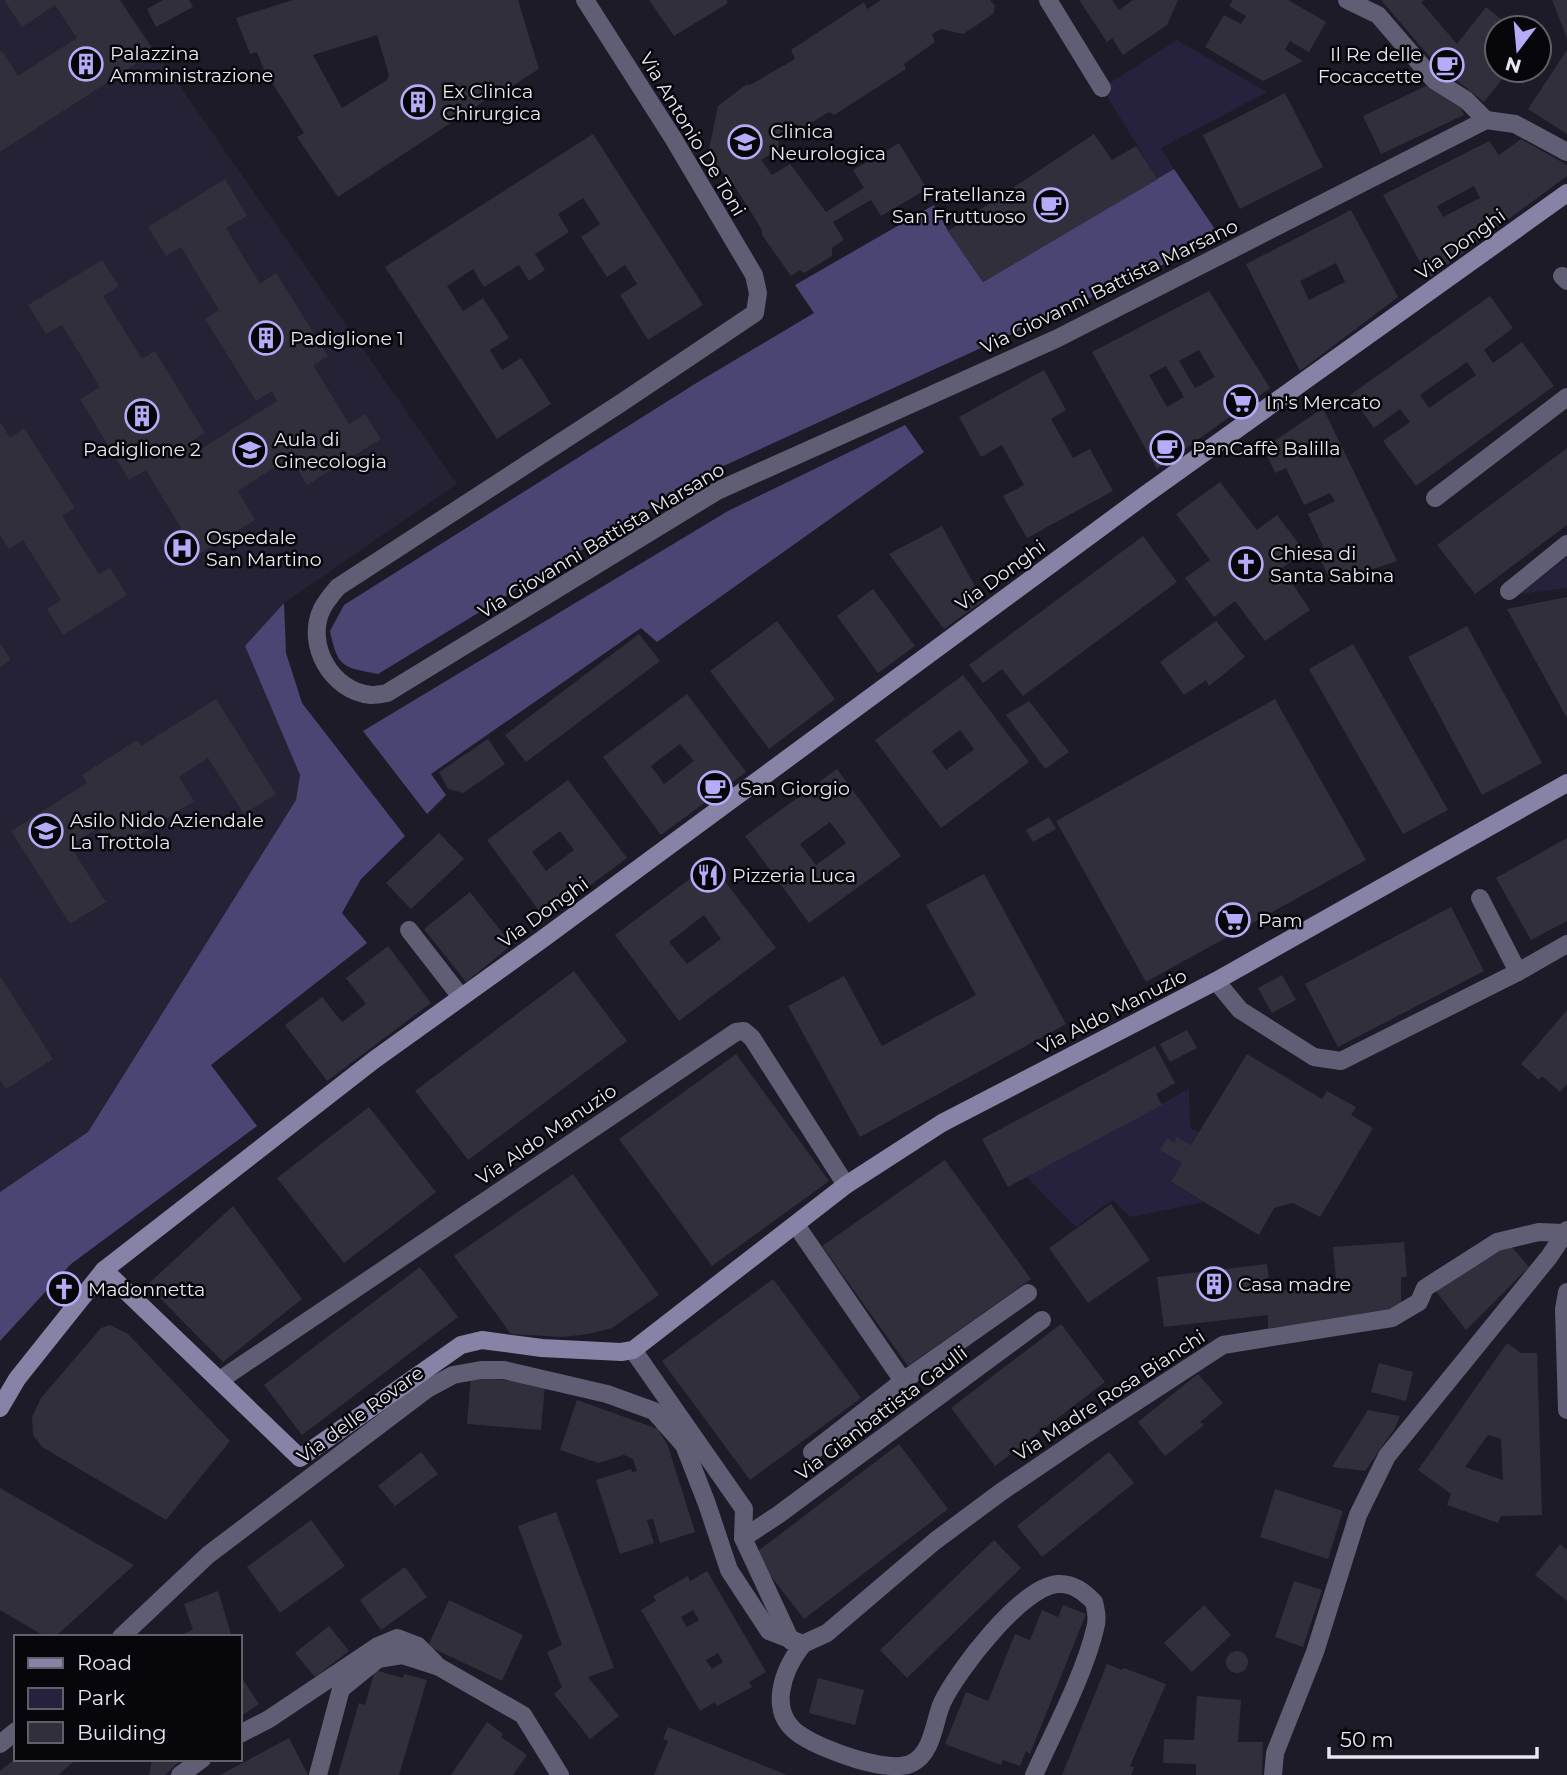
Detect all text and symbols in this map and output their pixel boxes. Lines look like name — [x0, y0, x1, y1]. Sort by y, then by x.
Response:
north arrow — [1483, 14, 1553, 84]
place label: Palazzina Amministrazione — [110, 42, 273, 87]
place label: Il Re delle Focaccette — [1318, 43, 1422, 88]
building icon: Palazzina Amministrazione — [67, 45, 105, 83]
cafe icon: Il Re delle Focaccette — [1428, 46, 1466, 84]
street label: Via Antonio De Toni — [635, 48, 751, 220]
text: N — [1503, 52, 1524, 78]
place label: Ex Clinica Chirurgica — [442, 80, 541, 125]
building icon: Ex Clinica Chirurgica — [399, 83, 437, 121]
place label: Clinica Neurologica — [770, 120, 886, 165]
school or university icon: Clinica Neurologica — [726, 123, 764, 161]
place label: Fratellanza San Fruttuoso — [892, 183, 1026, 228]
cafe icon: Fratellanza San Fruttuoso — [1032, 186, 1070, 224]
street label: Via Donghi — [1411, 204, 1510, 285]
street label: Via Giovanni Battista Marsano — [977, 214, 1242, 359]
building icon: Padiglione 1 — [247, 319, 285, 357]
place label: Padiglione 1 — [290, 327, 404, 350]
supermarket icon: In's Mercato — [1222, 383, 1260, 421]
place label: In's Mercato — [1266, 391, 1381, 414]
building icon: Padiglione 2 — [123, 397, 161, 435]
place label: Aula di Ginecologia — [274, 428, 387, 473]
cafe icon: PanCaffè Balilla — [1148, 429, 1186, 467]
school or university icon: Aula di Ginecologia — [231, 431, 269, 469]
place label: PanCaffè Balilla — [1192, 437, 1340, 460]
place label: Padiglione 2 — [83, 438, 201, 461]
street label: Via Giovanni Battista Marsano — [474, 458, 729, 623]
place label: Ospedale San Martino — [206, 526, 322, 571]
hospital icon: Ospedale San Martino — [163, 529, 201, 567]
street label: Via Donghi — [951, 535, 1050, 616]
place label: Chiesa di Santa Sabina — [1270, 542, 1394, 587]
church icon: Chiesa di Santa Sabina — [1227, 545, 1265, 583]
cafe icon: San Giorgio — [696, 769, 734, 807]
place label: San Giorgio — [740, 777, 850, 800]
place label: Asilo Nido Aziendale La Trottola — [70, 809, 264, 854]
school or university icon: Asilo Nido Aziendale La Trottola — [27, 812, 65, 850]
restaurant icon: Pizzeria Luca — [689, 856, 727, 894]
place label: Pizzeria Luca — [732, 864, 856, 887]
street label: Via Donghi — [494, 872, 593, 953]
supermarket icon: Pam — [1214, 901, 1252, 939]
place label: Pam — [1258, 909, 1303, 932]
street label: Via Aldo Manuzio — [1034, 964, 1191, 1059]
street label: Via Aldo Manuzio — [472, 1079, 621, 1190]
building icon: Casa madre — [1195, 1265, 1233, 1303]
church icon: Madonnetta — [45, 1270, 83, 1308]
place label: Casa madre — [1238, 1273, 1351, 1296]
place label: Madonnetta — [88, 1278, 205, 1301]
street label: Via Madre Rosa Bianchi — [1009, 1325, 1209, 1466]
street label: Via Gianbattista Gaulli — [791, 1341, 972, 1486]
street label: Via delle Rovare — [293, 1361, 428, 1468]
legend — [14, 1635, 242, 1761]
text: Road — [77, 1650, 132, 1675]
text: Park — [77, 1685, 125, 1710]
scale bar — [1329, 1716, 1537, 1760]
text: Building — [77, 1720, 167, 1745]
text: 50 m — [1340, 1727, 1394, 1752]

